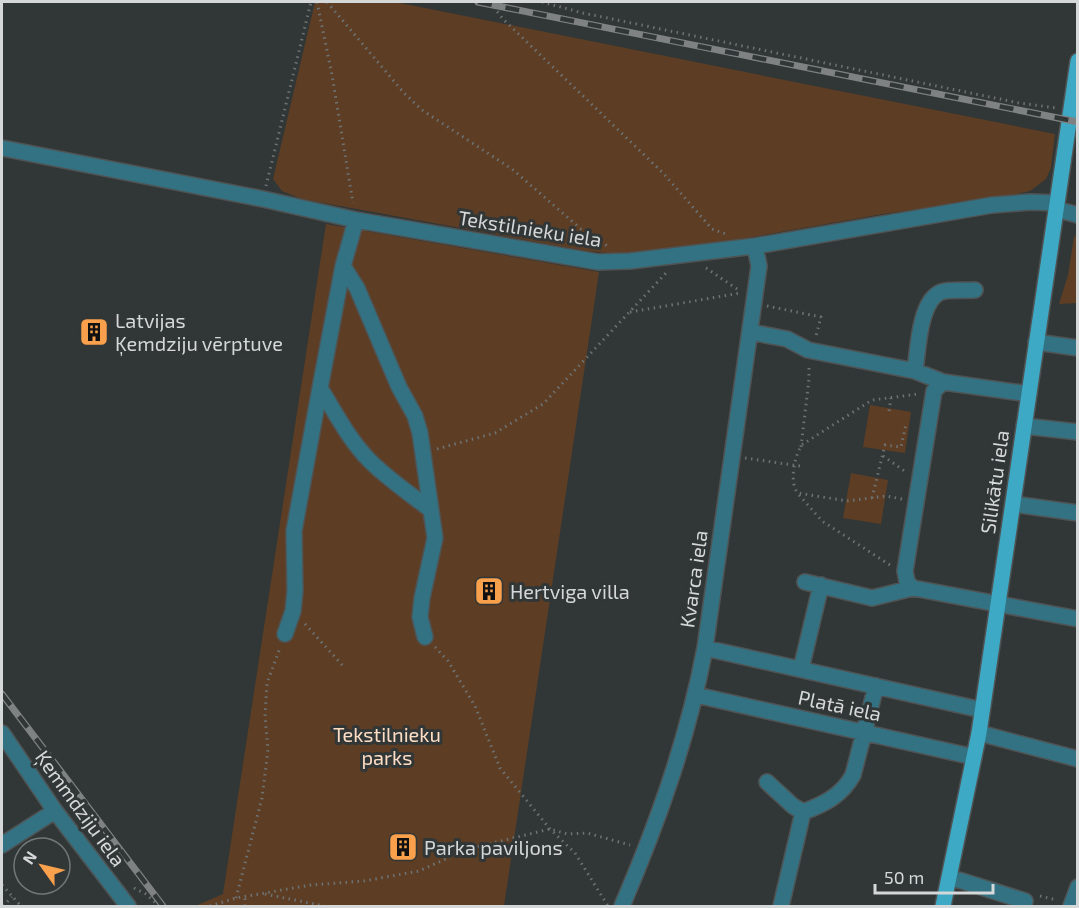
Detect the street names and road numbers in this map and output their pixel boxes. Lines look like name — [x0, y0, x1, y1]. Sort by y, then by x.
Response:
street label: Tekstilnieku iela — [457, 205, 603, 251]
street label: Silikātu iela — [975, 429, 1013, 535]
street label: Kvarca iela — [674, 529, 712, 629]
street label: Platā iela — [796, 684, 884, 726]
street label: Ķemmdziju iela — [29, 745, 131, 872]

